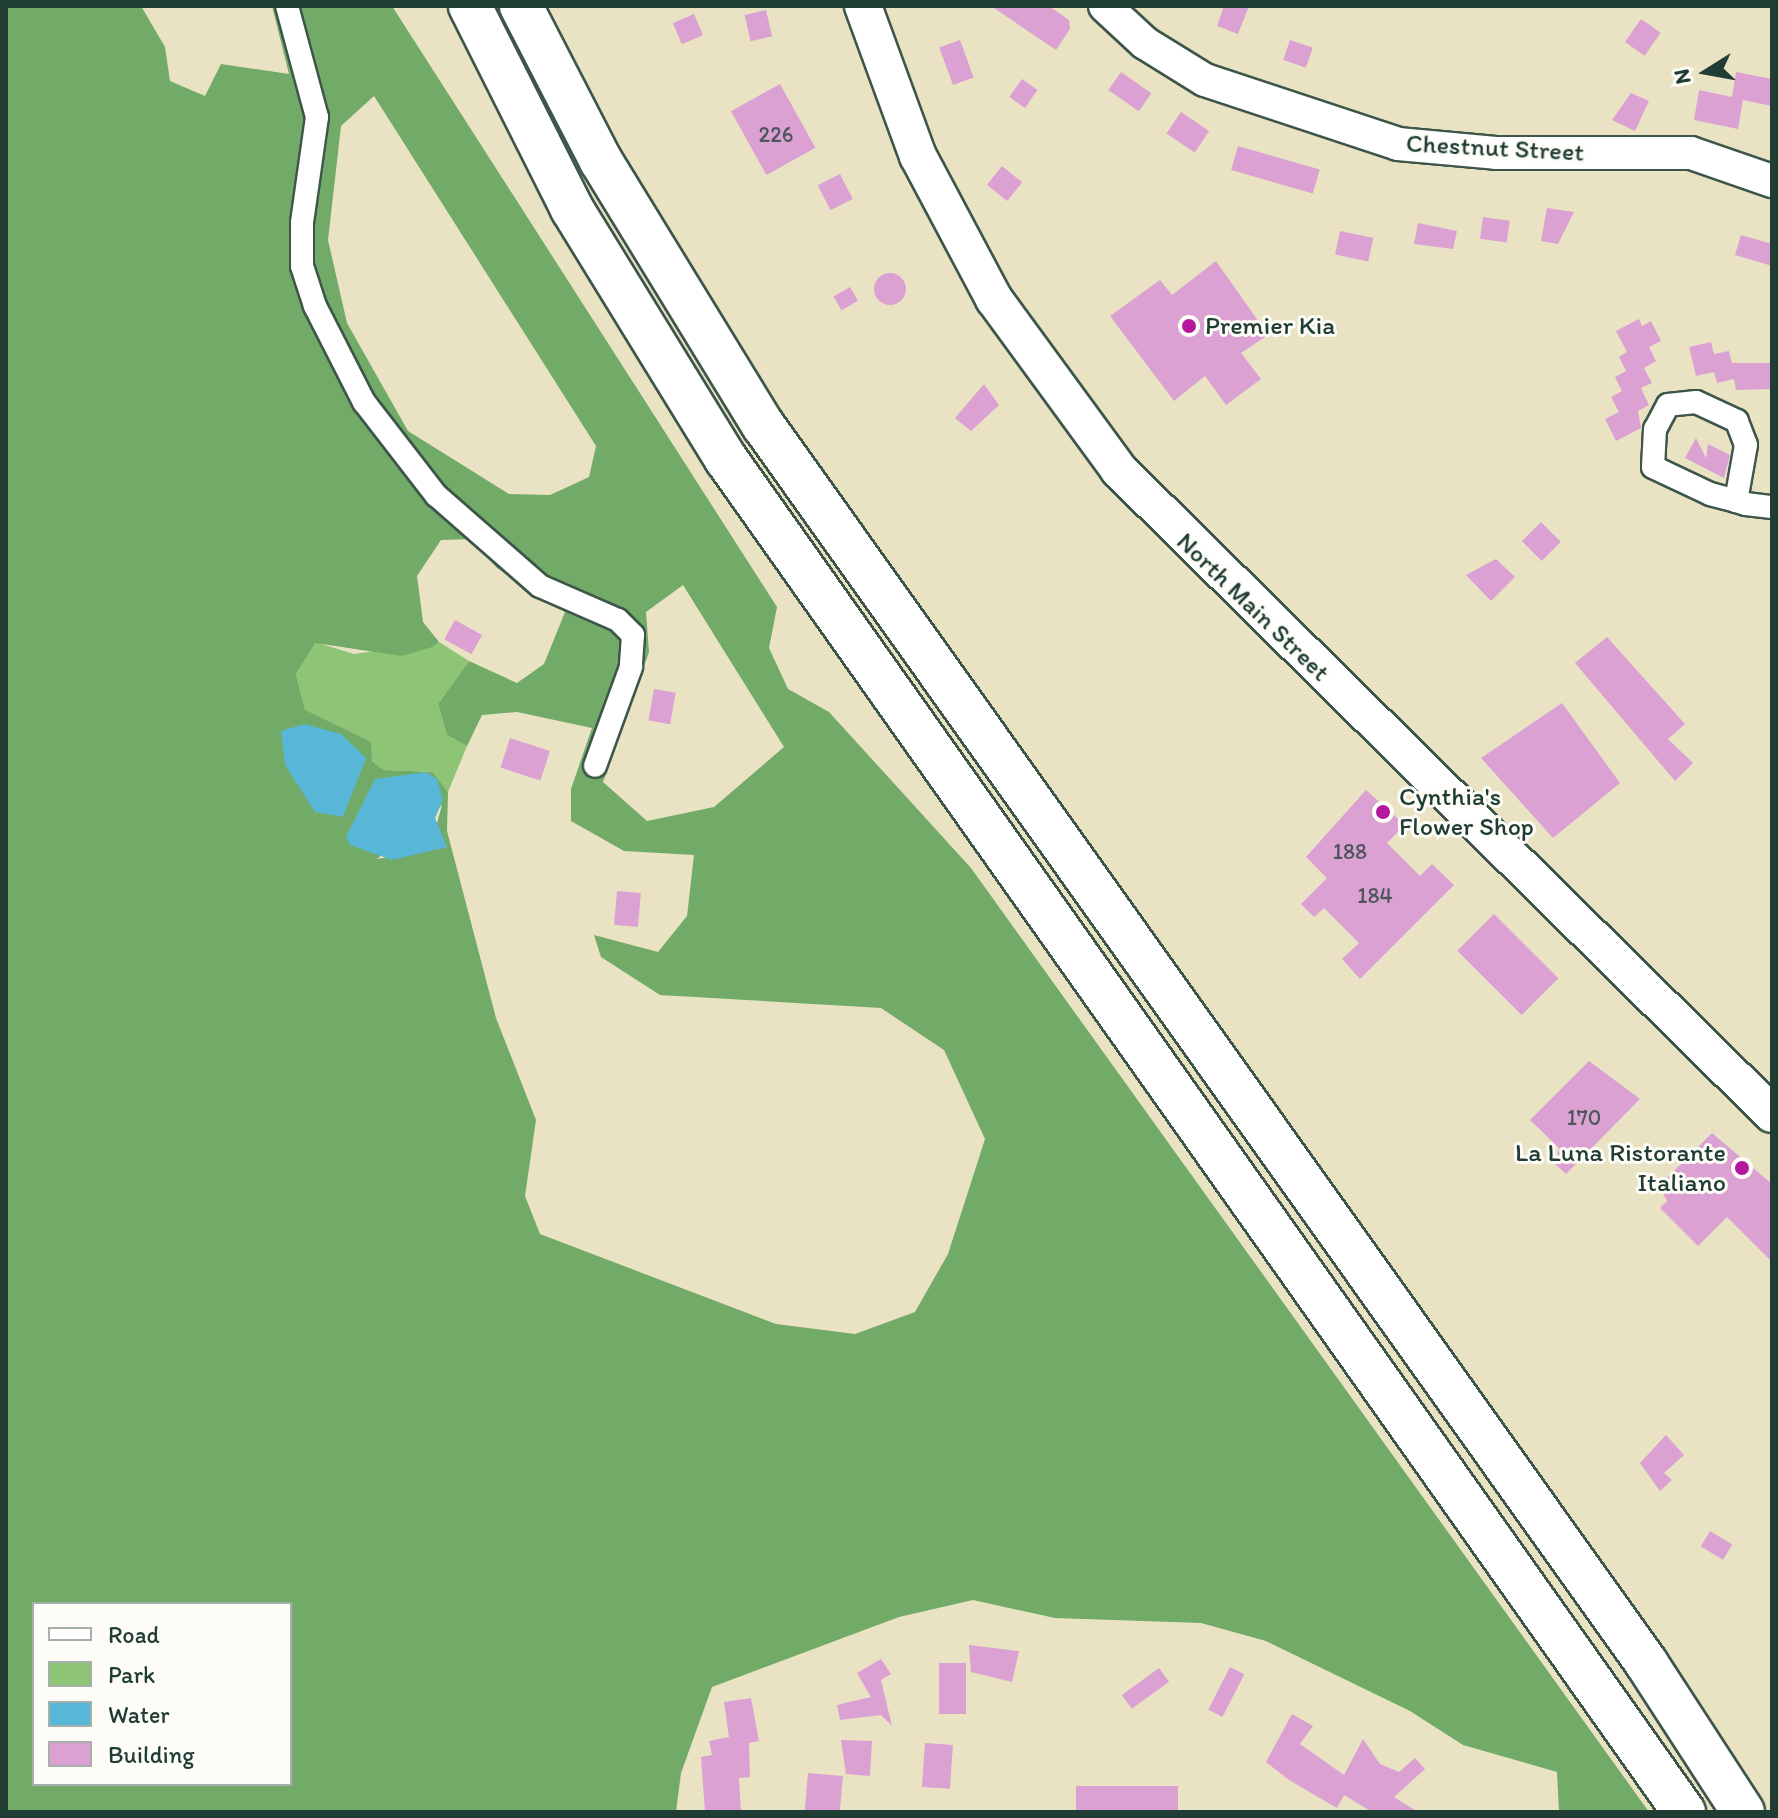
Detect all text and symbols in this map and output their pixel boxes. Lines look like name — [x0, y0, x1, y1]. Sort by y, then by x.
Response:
north arrow — [1666, 32, 1746, 112]
text: N — [1667, 67, 1697, 87]
house number: 226 — [759, 122, 793, 148]
street label: Chestnut Street — [1405, 128, 1585, 168]
place label: Premier Kia — [1205, 310, 1335, 342]
marker: Premier Kia — [1180, 317, 1198, 335]
street label: North Main Street — [1170, 526, 1336, 688]
place label: Cynthia's Flower Shop — [1399, 781, 1534, 842]
marker: Cynthia's Flower Shop — [1374, 803, 1392, 821]
house number: 188 — [1333, 839, 1367, 865]
house number: 184 — [1357, 883, 1393, 909]
house number: 170 — [1567, 1105, 1601, 1131]
place label: La Luna Ristorante Italiano — [1515, 1137, 1726, 1198]
marker: La Luna Ristorante Italiano — [1733, 1159, 1751, 1177]
legend — [32, 1602, 292, 1786]
text: Road — [108, 1620, 160, 1649]
text: Park — [108, 1660, 155, 1689]
text: Water — [108, 1700, 170, 1729]
text: Building — [108, 1740, 195, 1769]

